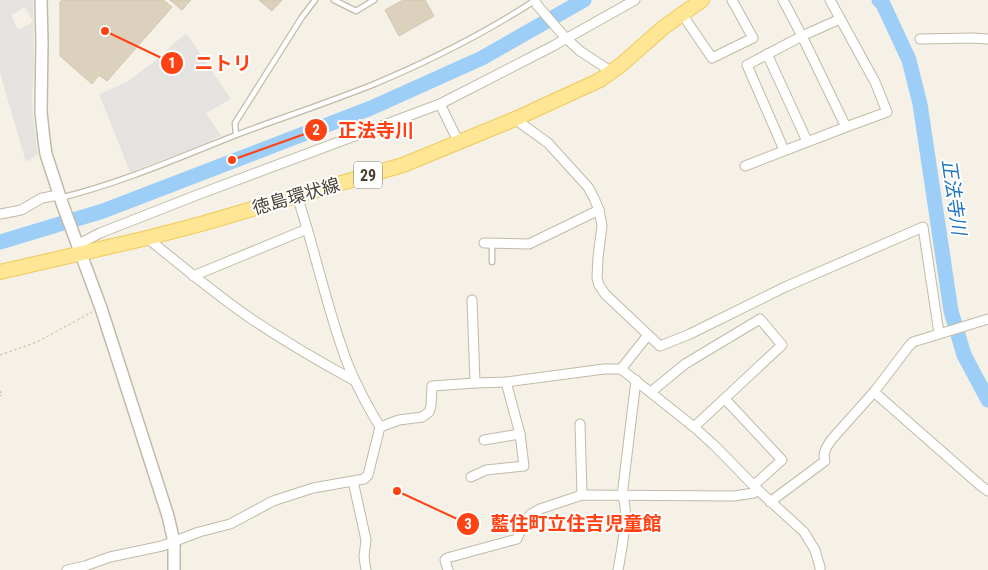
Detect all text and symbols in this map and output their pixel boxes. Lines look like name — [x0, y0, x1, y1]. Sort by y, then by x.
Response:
callout: ニトリ — [159, 46, 261, 80]
text: ニトリ — [194, 52, 252, 75]
text: 1 — [168, 54, 176, 72]
callout: 正法寺川 — [303, 113, 424, 147]
text: 正法寺川 — [338, 119, 414, 142]
text: 2 — [312, 121, 320, 139]
water label: 正法寺川 — [937, 158, 971, 238]
road number: 29 — [354, 162, 382, 188]
street label: 徳島環状線 — [250, 174, 342, 218]
callout: 藍住町立住吉児童館 — [455, 507, 671, 541]
text: 藍住町立住吉児童館 — [490, 512, 662, 535]
text: 3 — [464, 515, 472, 533]

